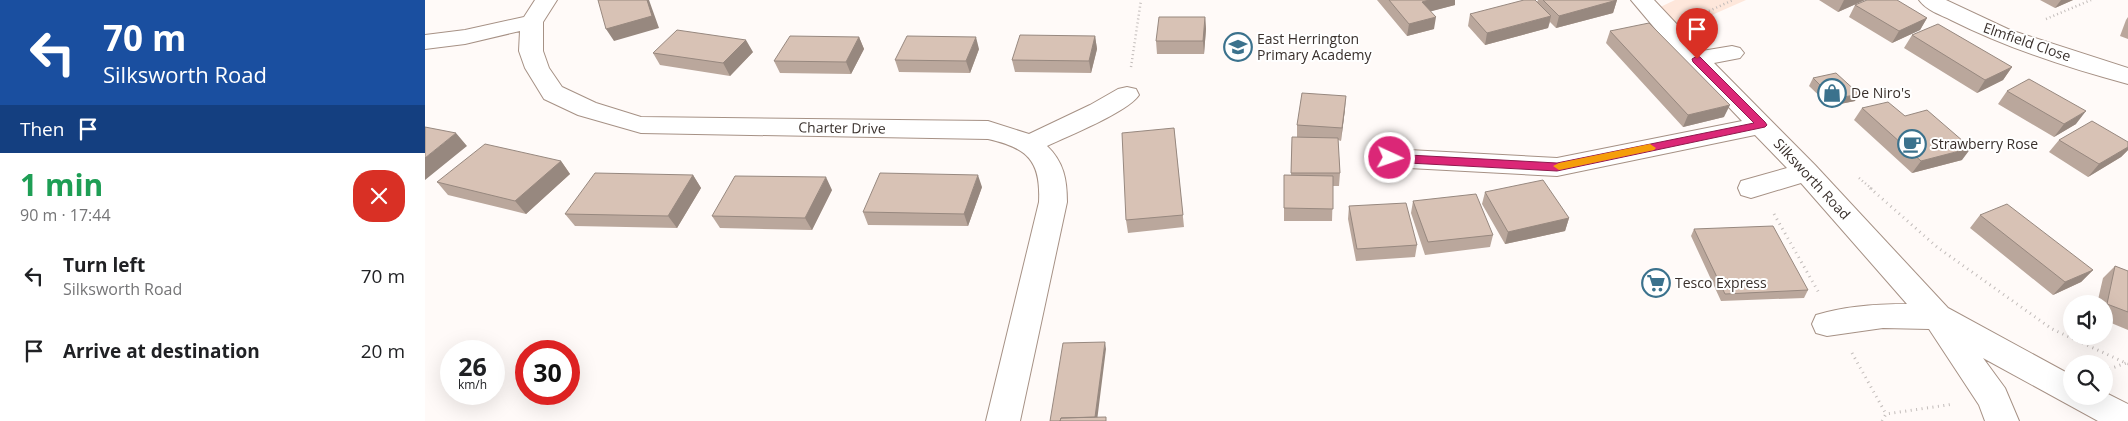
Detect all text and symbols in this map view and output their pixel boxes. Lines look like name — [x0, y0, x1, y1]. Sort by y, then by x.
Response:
pin — [1676, 8, 1718, 59]
text: 70 m — [103, 14, 186, 61]
icon: arrive — [1683, 15, 1711, 43]
street label: Elmfield Close — [1981, 18, 2074, 65]
icon: left — [20, 20, 85, 85]
place label: East Herrington Primary Academy — [1257, 29, 1373, 64]
school or university icon: East Herrington Primary Academy — [1223, 32, 1253, 62]
text: Silksworth Road — [103, 59, 267, 89]
shop icon: De Niro's — [1817, 78, 1847, 108]
place label: De Niro's — [1851, 83, 1911, 102]
icon: arrive — [74, 115, 102, 143]
text: Then — [20, 116, 64, 142]
street label: Charter Drive — [798, 117, 886, 138]
cafe icon: Strawberry Rose — [1897, 129, 1927, 159]
position arrow — [1363, 131, 1415, 183]
street label: Silksworth Road — [1770, 134, 1855, 223]
place label: Strawberry Rose — [1931, 134, 2038, 153]
text: 1 min — [20, 164, 103, 205]
button: close — [353, 170, 405, 222]
text: 90 m · 17:44 — [20, 204, 111, 226]
text: Turn left — [63, 252, 145, 278]
icon: left — [20, 262, 48, 290]
text: 70 m — [361, 263, 405, 289]
supermarket icon: Tesco Express — [1641, 268, 1671, 298]
place label: Tesco Express — [1675, 273, 1767, 292]
text: Silksworth Road — [63, 278, 182, 300]
map controls — [2063, 295, 2113, 405]
button: sound — [2063, 295, 2113, 345]
icon: arrive — [20, 337, 48, 365]
text: Arrive at destination — [63, 338, 260, 364]
text: 20 m — [361, 338, 405, 364]
speed limit sign: 30 — [515, 340, 580, 405]
text: 26 — [458, 349, 487, 383]
button: search — [2063, 355, 2113, 405]
text: km/h — [458, 376, 487, 393]

